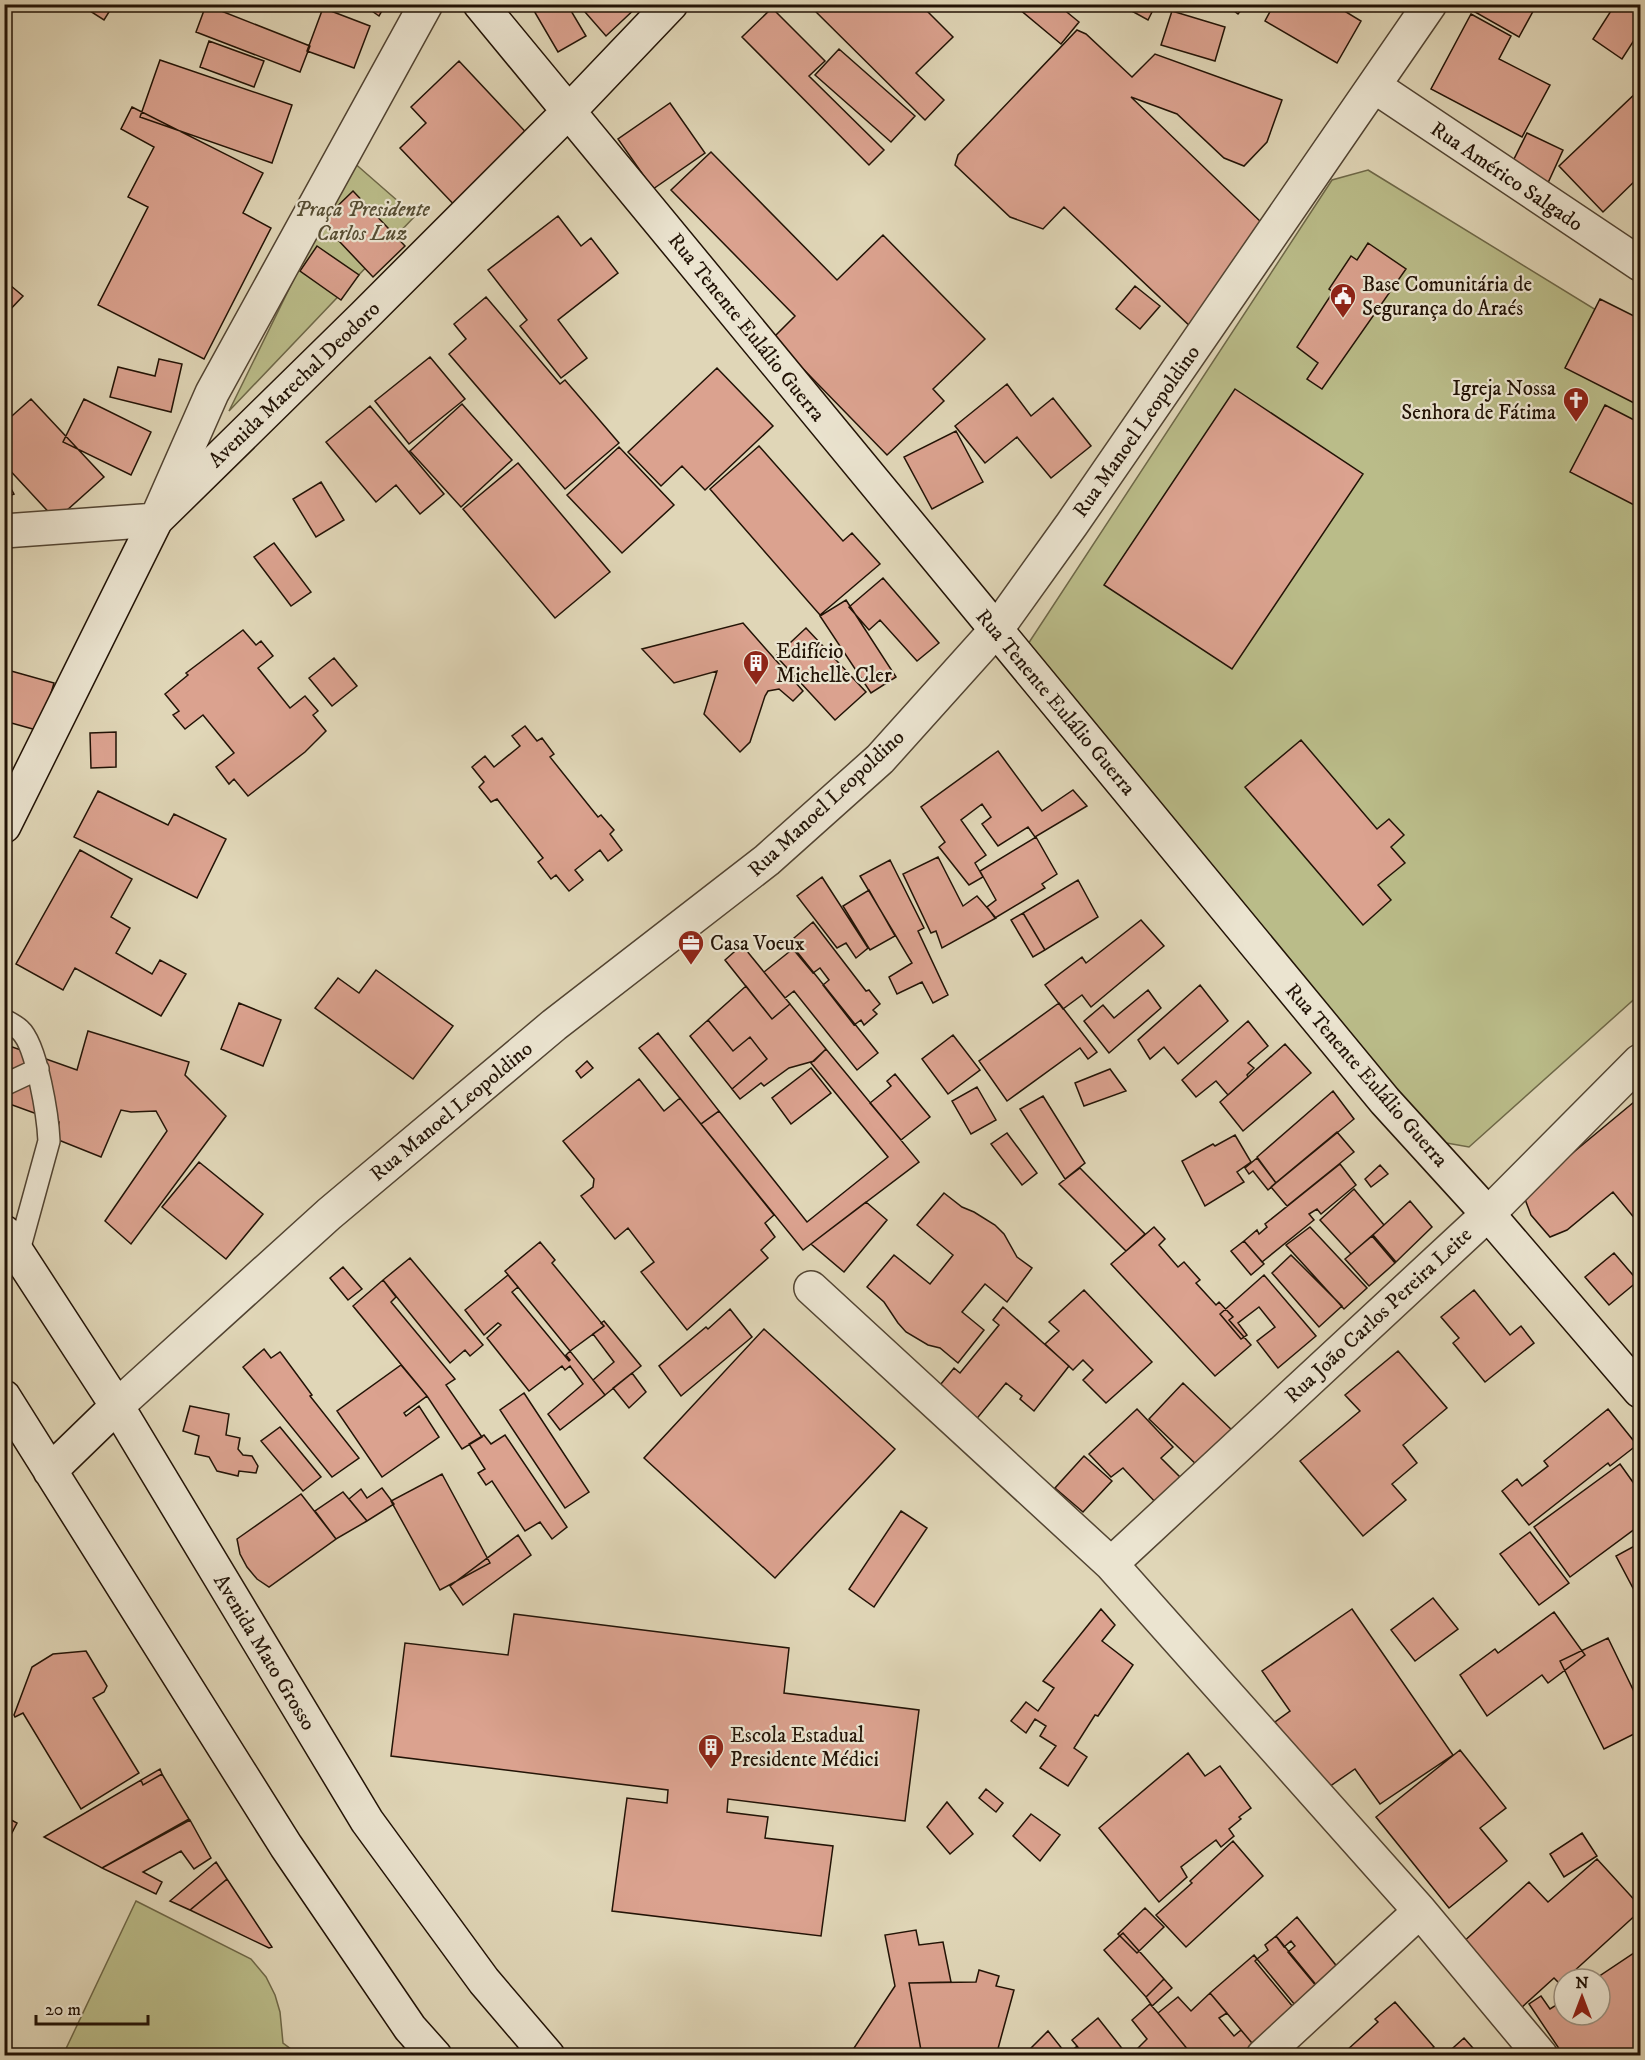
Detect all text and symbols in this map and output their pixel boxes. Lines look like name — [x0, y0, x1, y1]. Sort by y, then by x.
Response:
street label: Rua Américo Salgado — [1425, 116, 1588, 237]
park label: Praça Presidente Carlos Luz — [294, 197, 430, 247]
street label: Rua Tenente Eulálio Guerra — [662, 228, 830, 427]
place label: Base Comunitária de Segurança do Araés — [1362, 272, 1532, 322]
public building icon: Base Comunitária de Segurança do Araés — [1328, 281, 1358, 319]
street label: Avenida Marechal Deodoro — [203, 296, 386, 474]
street label: Rua Manoel Leopoldino — [1068, 340, 1206, 523]
place label: Igreja Nossa Senhora de Fátima — [1401, 376, 1556, 426]
church icon: Igreja Nossa Senhora de Fátima — [1561, 385, 1591, 423]
street label: Rua Tenente Eulálio Guerra — [970, 604, 1141, 801]
place label: Edifício Michelle Cler — [776, 639, 892, 689]
building icon: Edifício Michelle Cler — [741, 648, 771, 686]
street label: Rua Manoel Leopoldino — [743, 725, 910, 883]
office icon: Casa Voeux — [676, 928, 706, 966]
place label: Casa Voeux — [710, 931, 805, 957]
street label: Rua Tenente Eulálio Guerra — [1279, 978, 1453, 1173]
street label: Rua Manoel Leopoldino — [365, 1036, 538, 1187]
street label: Rua João Carlos Pereira Leite — [1280, 1222, 1478, 1409]
street label: Avenida Mato Grosso — [207, 1570, 321, 1735]
place label: Escola Estadual Presidente Médici — [730, 1723, 879, 1773]
building icon: Escola Estadual Presidente Médici — [696, 1732, 726, 1770]
north arrow — [1552, 1967, 1612, 2027]
text: N — [1575, 1973, 1589, 1993]
scale bar — [36, 1988, 148, 2026]
text: 20 m — [45, 1999, 81, 2021]

